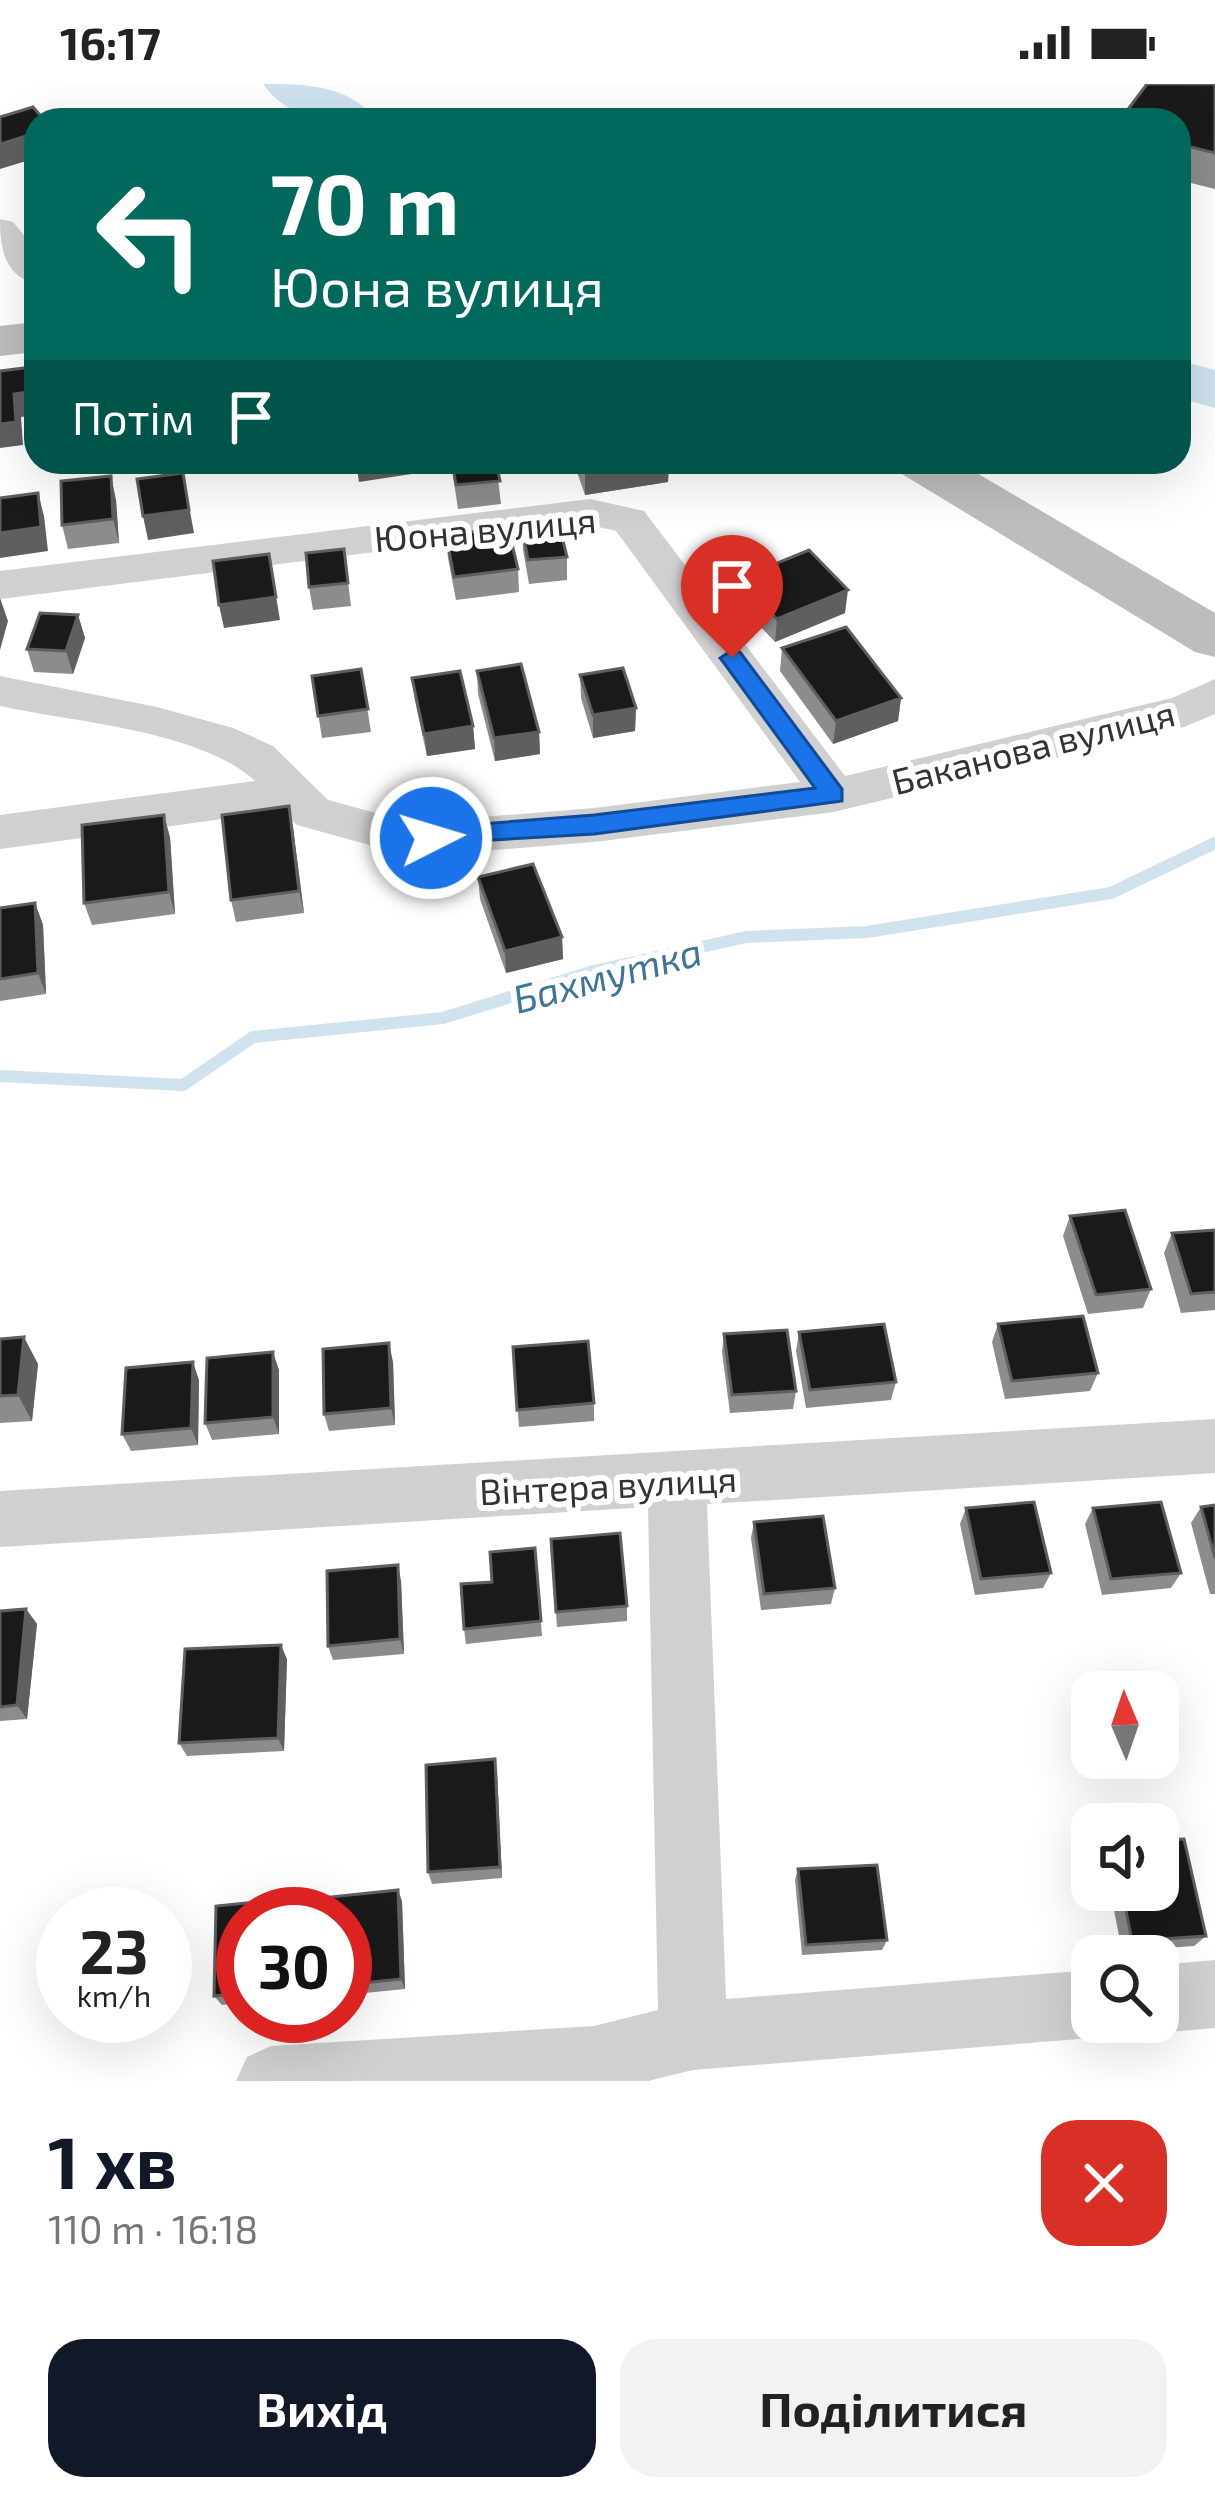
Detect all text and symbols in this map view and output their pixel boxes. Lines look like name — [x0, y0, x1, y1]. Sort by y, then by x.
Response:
text: 16:17 — [60, 15, 161, 69]
text: 70 m — [270, 151, 460, 252]
icon: left — [72, 156, 228, 312]
text: Юона вулиця — [270, 253, 604, 318]
icon: arrive — [218, 384, 284, 450]
text: Потім — [72, 390, 194, 444]
street label: Юона вулиця — [372, 497, 598, 560]
pin — [681, 535, 783, 658]
icon: arrive — [699, 553, 765, 619]
street label: Баканова вулиця — [887, 690, 1179, 803]
position arrow — [368, 775, 494, 901]
water label: Бахмутка — [507, 926, 707, 1022]
street label: Вінтера вулиця — [478, 1456, 738, 1513]
north arrow — [1071, 1671, 1179, 1779]
map controls — [1071, 1671, 1179, 2043]
button: sound — [1071, 1803, 1179, 1911]
speed limit sign: 30 — [216, 1887, 372, 2043]
text: 23 — [80, 1914, 148, 1986]
button: search — [1071, 1935, 1179, 2043]
text: km/h — [77, 1977, 151, 2013]
text: 1 хв — [48, 2117, 177, 2203]
button: close — [1041, 2120, 1167, 2246]
text: 110 m · 16:18 — [48, 2205, 258, 2252]
button: Вихід — [48, 2339, 596, 2477]
button: Поділитися — [620, 2339, 1167, 2477]

